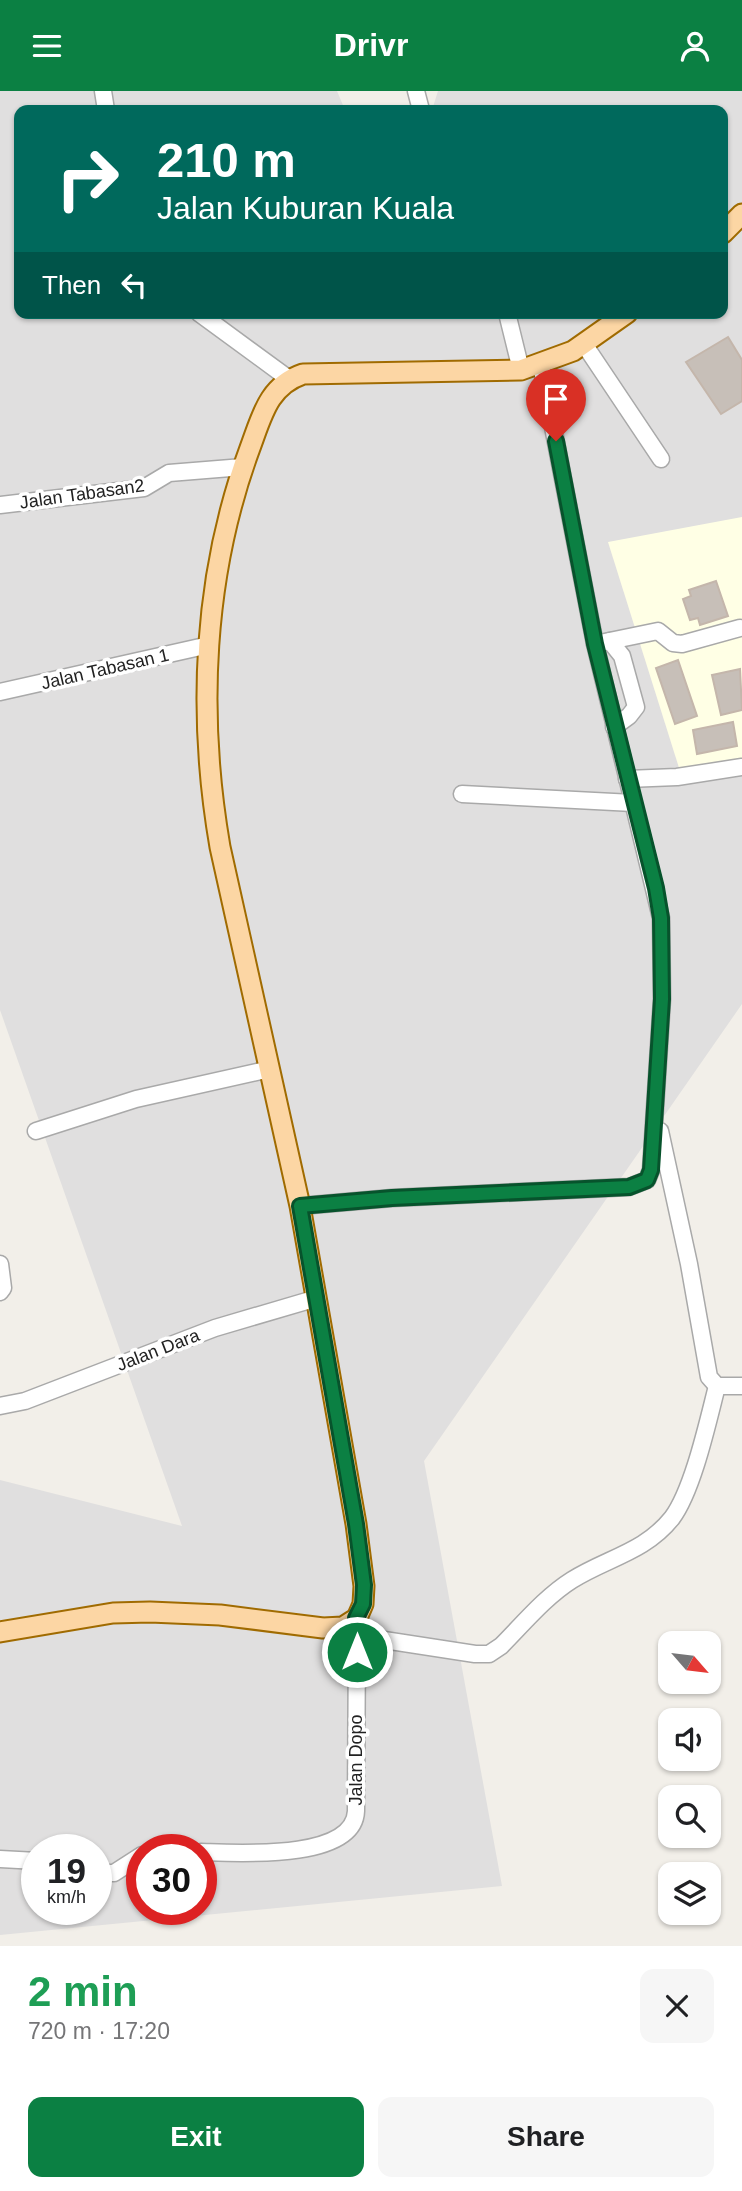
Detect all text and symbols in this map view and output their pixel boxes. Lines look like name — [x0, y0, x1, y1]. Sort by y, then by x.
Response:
icon: menu — [28, 27, 66, 65]
text: Drivr — [334, 27, 408, 63]
icon: person — [676, 27, 714, 65]
icon: right — [42, 133, 133, 224]
text: 210 m — [157, 133, 296, 187]
text: Jalan Kuburan Kuala — [157, 190, 454, 226]
icon: left — [115, 266, 153, 304]
text: Then — [42, 270, 101, 300]
pin — [526, 369, 586, 441]
icon: arrive — [537, 380, 575, 418]
street label: Jalan Tabasan2 — [18, 475, 146, 513]
street label: Jalan Tabasan 1 — [39, 645, 171, 693]
street label: Jalan Dara — [114, 1325, 203, 1375]
position arrow — [320, 1615, 394, 1689]
north arrow — [658, 1631, 721, 1694]
map controls — [658, 1631, 721, 1925]
button: sound — [658, 1708, 721, 1771]
street label: Jalan Dopo — [346, 1714, 366, 1806]
button: search — [658, 1785, 721, 1848]
speed limit sign: 30 — [126, 1834, 217, 1925]
text: 19 — [47, 1851, 86, 1890]
button: layers — [658, 1862, 721, 1925]
text: km/h — [47, 1887, 86, 1907]
text: 2 min — [28, 1968, 138, 2015]
button: close — [640, 1969, 714, 2043]
text: 720 m · 17:20 — [28, 2018, 170, 2044]
button: Exit — [28, 2097, 364, 2177]
button: Share — [378, 2097, 714, 2177]

